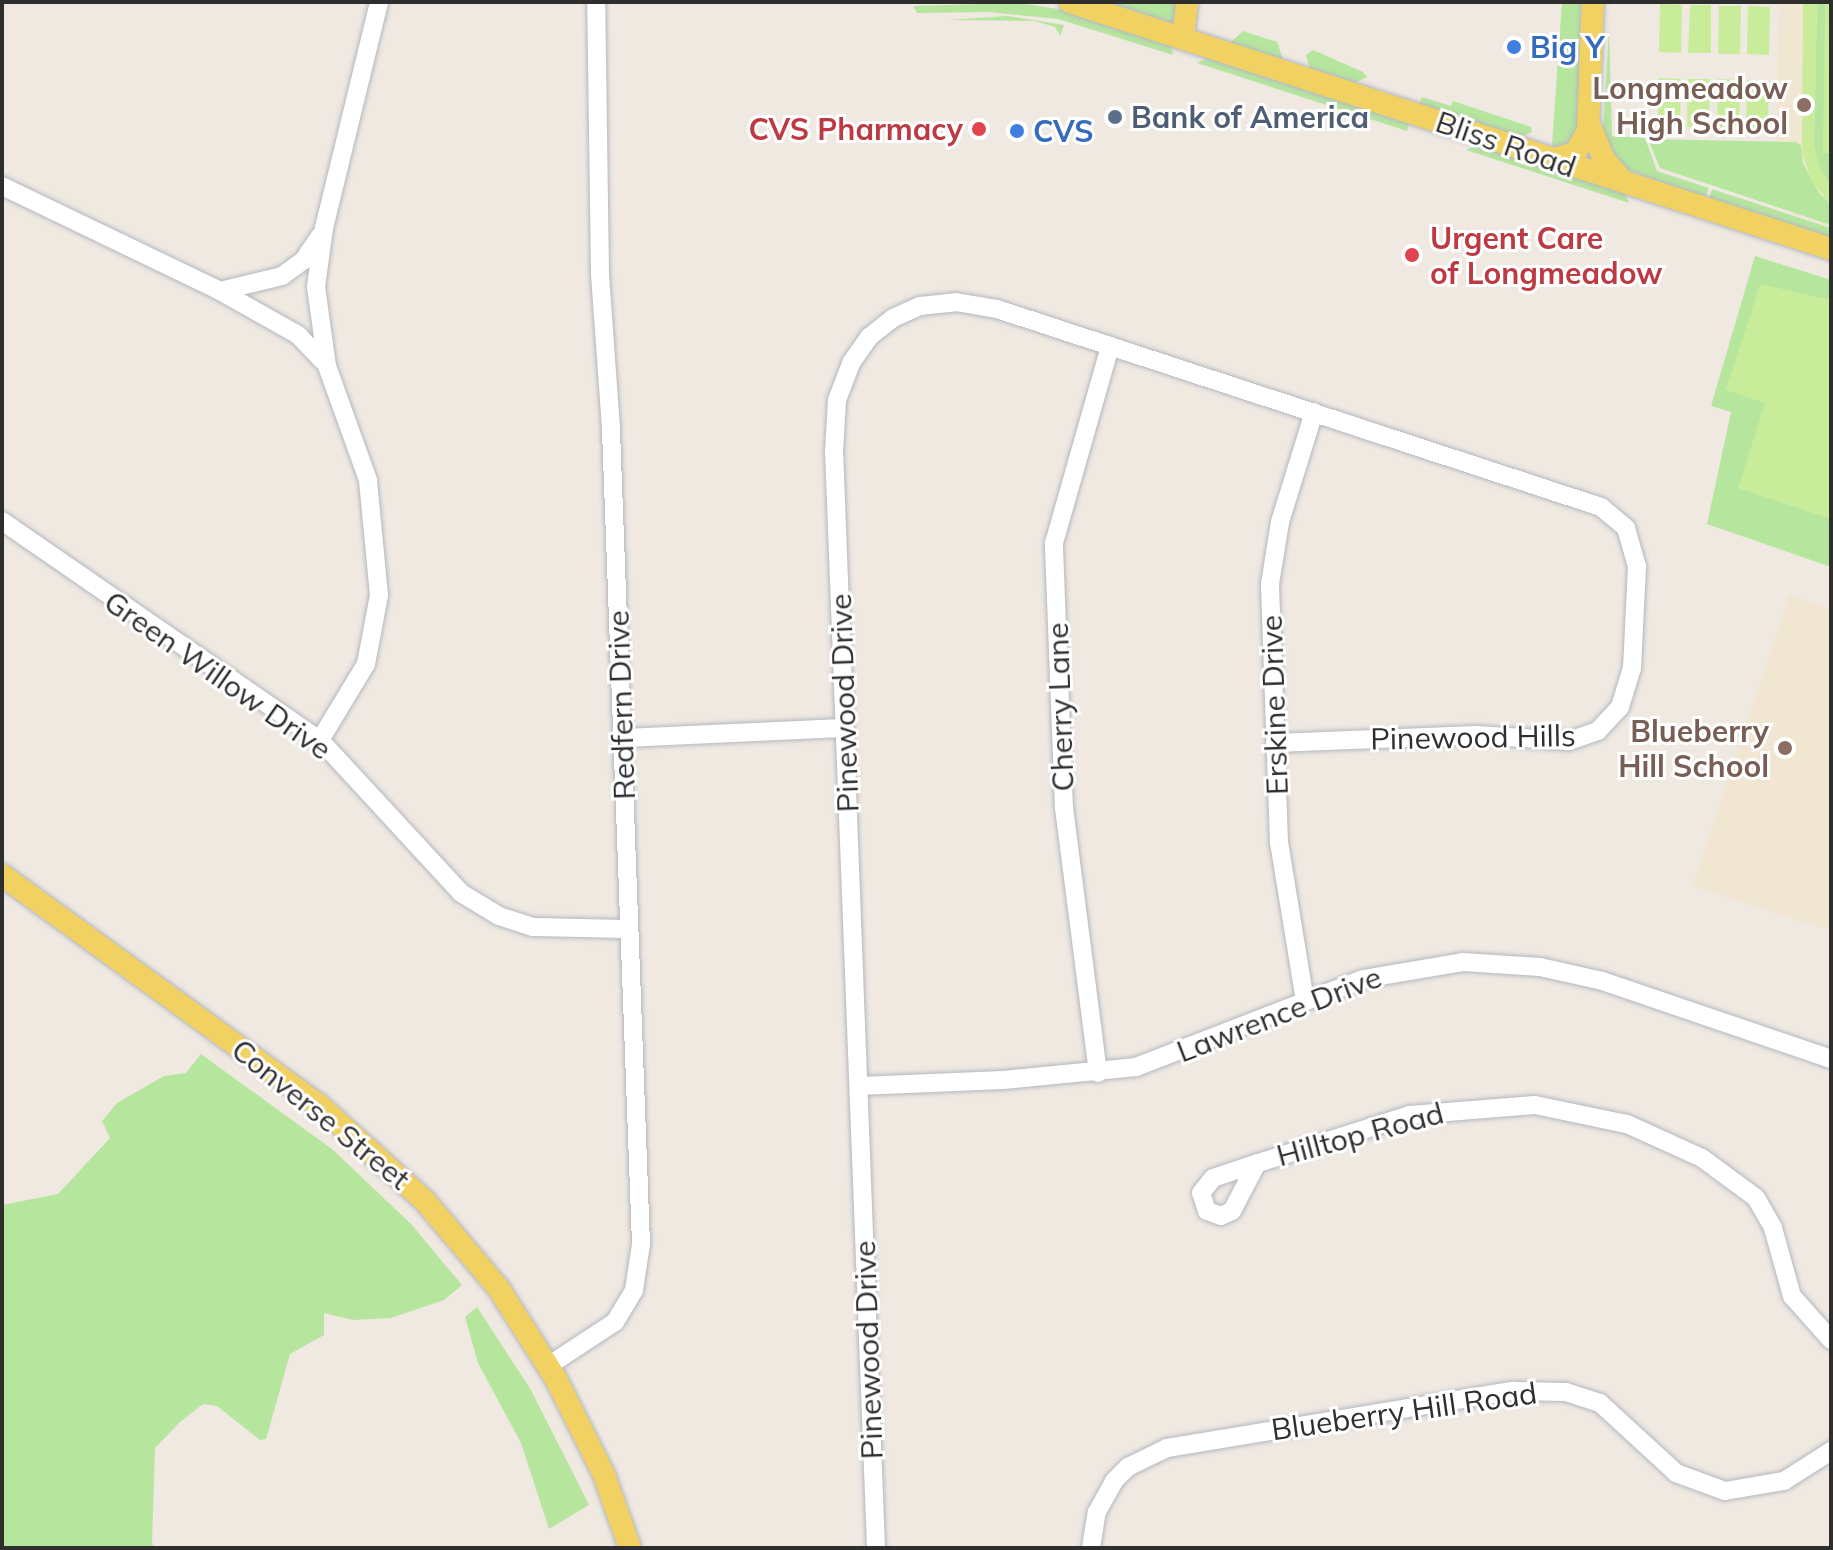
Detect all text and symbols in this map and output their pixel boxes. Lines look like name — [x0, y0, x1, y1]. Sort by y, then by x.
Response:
place label: Big Y — [1530, 29, 1604, 65]
marker: Big Y — [1505, 38, 1523, 56]
place label: Longmeadow High School — [1592, 70, 1788, 140]
marker: Longmeadow High School — [1795, 96, 1813, 114]
place label: Bank of America — [1131, 99, 1369, 135]
street label: Bliss Road — [1431, 103, 1581, 185]
marker: Bank of America — [1106, 108, 1124, 126]
place label: CVS Pharmacy — [749, 111, 963, 147]
place label: CVS — [1033, 113, 1094, 149]
marker: CVS Pharmacy — [970, 120, 988, 138]
marker: CVS — [1008, 122, 1026, 140]
place label: Urgent Care of Longmeadow — [1430, 220, 1663, 290]
marker: Urgent Care of Longmeadow — [1401, 244, 1423, 266]
street label: Green Willow Drive — [98, 583, 338, 767]
street label: Pinewood Drive — [822, 593, 866, 813]
street label: Redfern Drive — [600, 610, 642, 800]
street label: Erskine Drive — [1253, 614, 1295, 796]
street label: Cherry Lane — [1039, 622, 1081, 792]
place label: Blueberry Hill School — [1618, 713, 1769, 784]
street label: Pinewood Hills — [1370, 717, 1576, 757]
marker: Blueberry Hill School — [1776, 739, 1794, 757]
street label: Lawrence Drive — [1172, 958, 1386, 1070]
street label: Converse Street — [225, 1031, 417, 1197]
street label: Hilltop Road — [1273, 1094, 1447, 1174]
street label: Pinewood Drive — [846, 1240, 890, 1460]
street label: Blueberry Hill Road — [1269, 1375, 1539, 1447]

